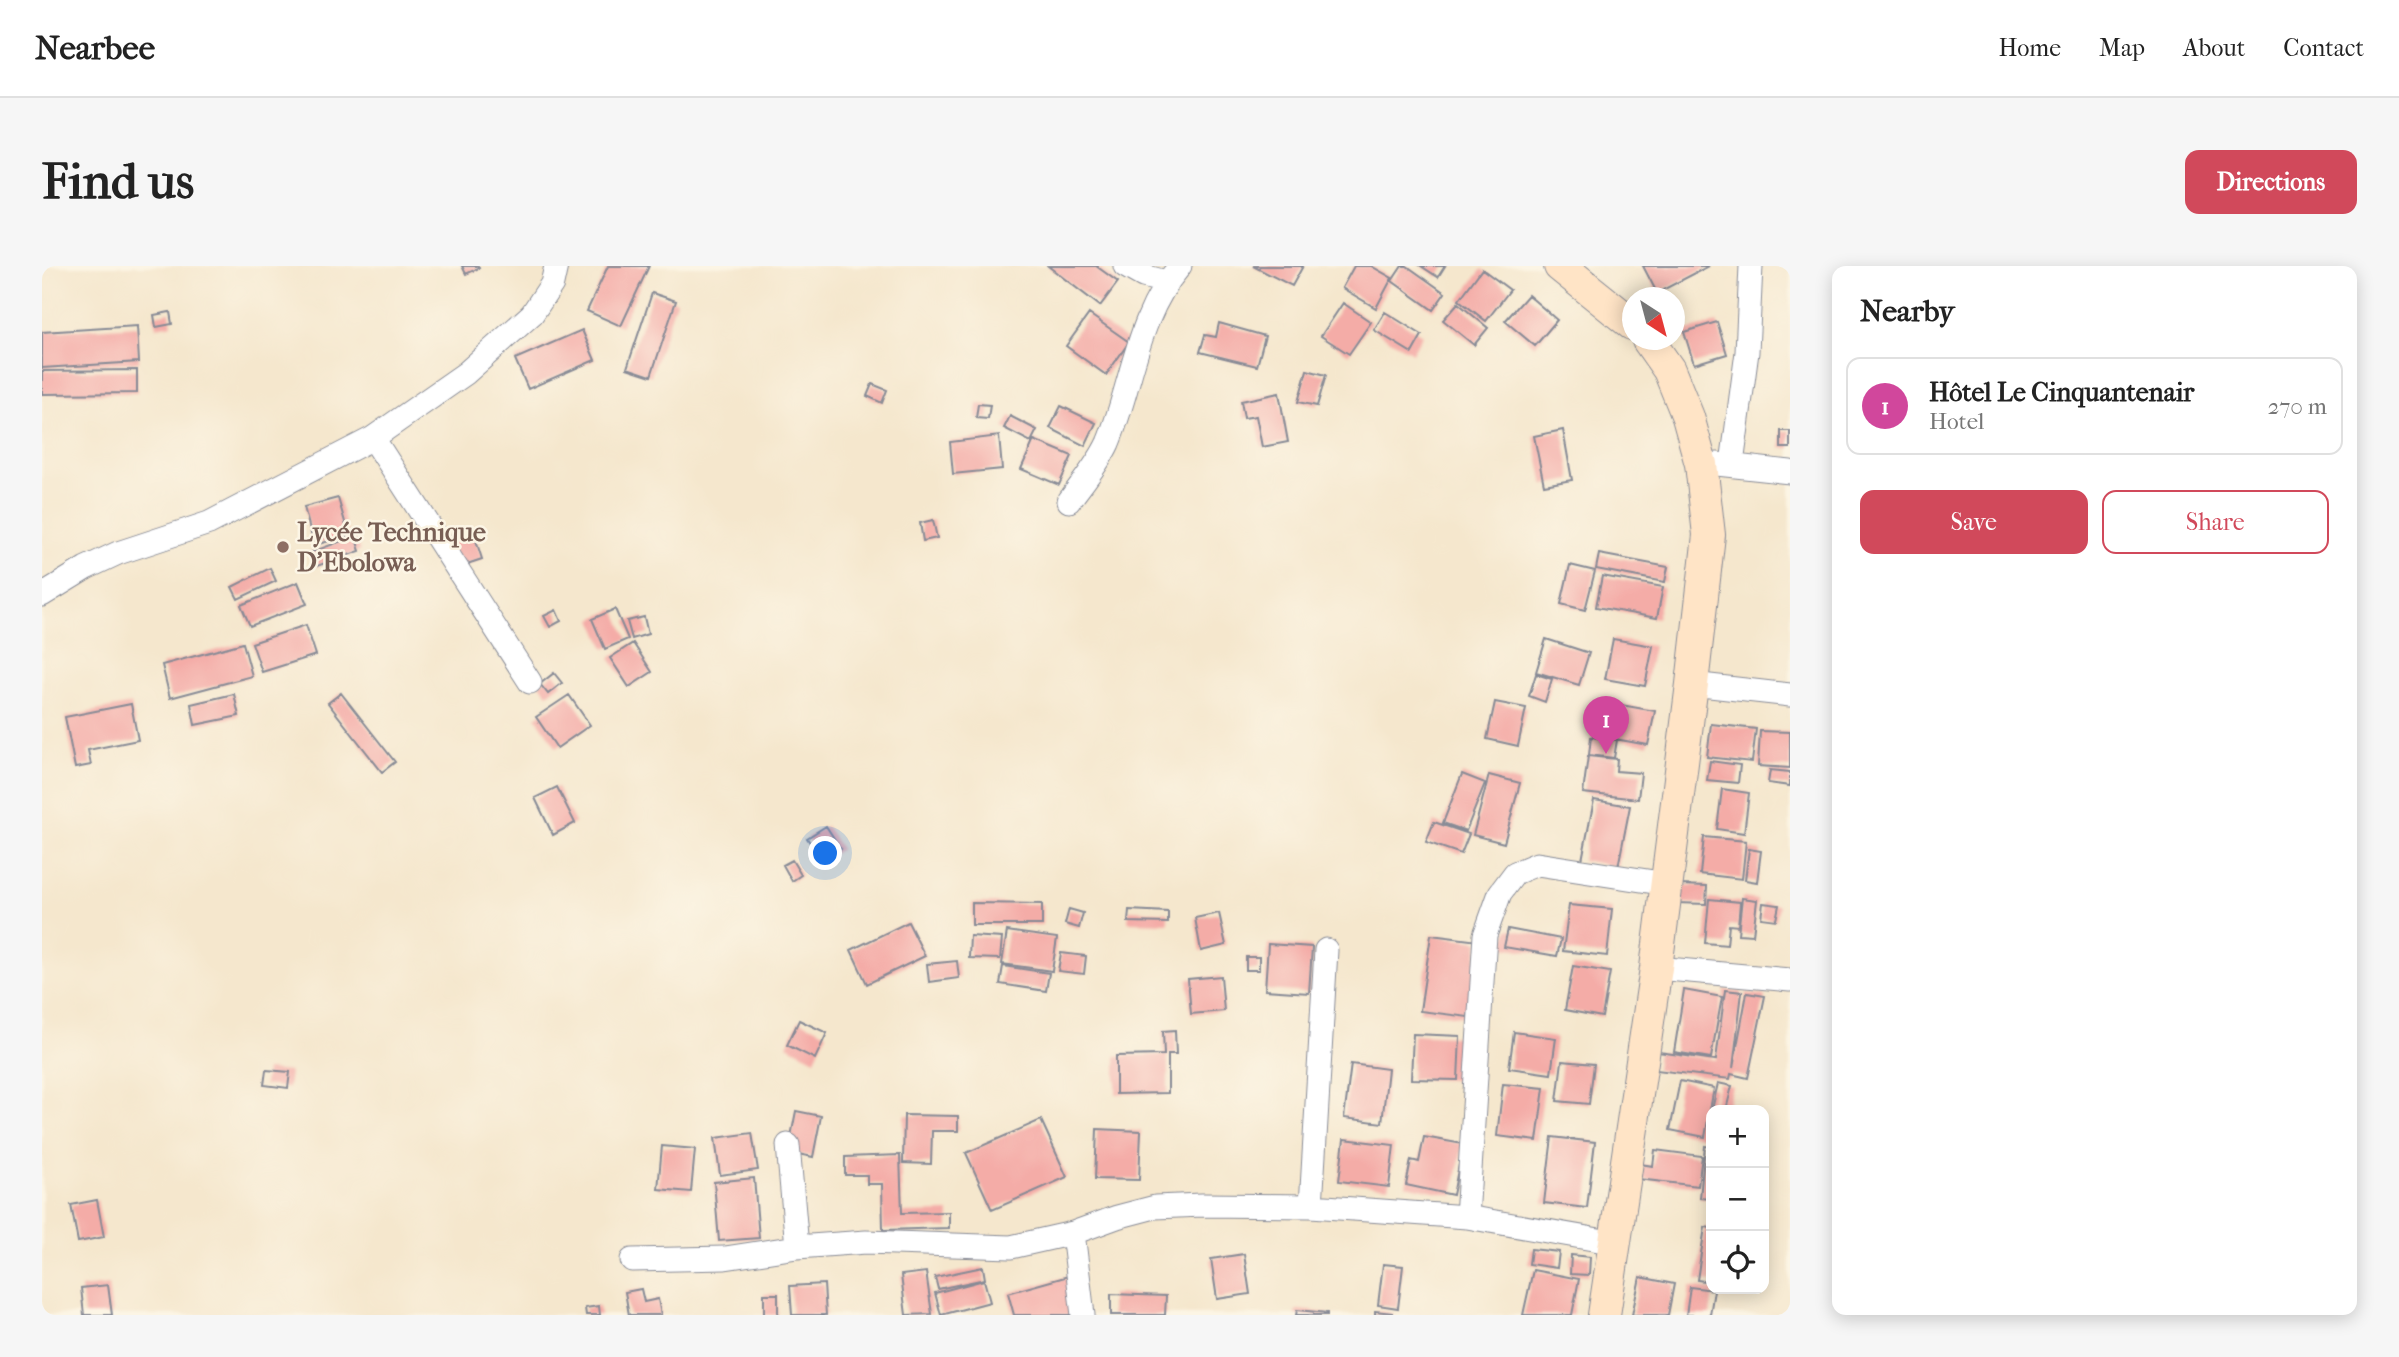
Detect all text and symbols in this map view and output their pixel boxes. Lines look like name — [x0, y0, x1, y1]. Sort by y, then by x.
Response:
text: Nearbee — [35, 29, 155, 68]
text: Home — [1999, 34, 2061, 62]
text: Map — [2099, 34, 2145, 62]
text: About — [2183, 34, 2245, 62]
text: Contact — [2283, 34, 2364, 62]
button: Directions — [2185, 150, 2357, 214]
text: Find us — [42, 153, 194, 211]
north arrow — [1622, 287, 1685, 350]
text: Nearby — [1860, 294, 1955, 329]
text: Hôtel Le Cinquantenair — [1929, 377, 2194, 408]
text: 1 — [1881, 393, 1889, 420]
text: 270 m — [2267, 393, 2327, 420]
text: Hotel — [1929, 408, 1984, 435]
button: Save — [1860, 490, 2088, 554]
button: Share — [2102, 490, 2329, 554]
place label: Lycée Technique D’Ebolowa — [297, 517, 486, 578]
marker: Lycée Technique D’Ebolowa — [275, 539, 291, 555]
pin: 1 — [1583, 696, 1629, 754]
your location — [808, 836, 842, 870]
map controls — [1706, 1105, 1769, 1294]
button: + — [1706, 1105, 1769, 1168]
button: − — [1706, 1168, 1769, 1231]
button: locate — [1706, 1231, 1769, 1294]

